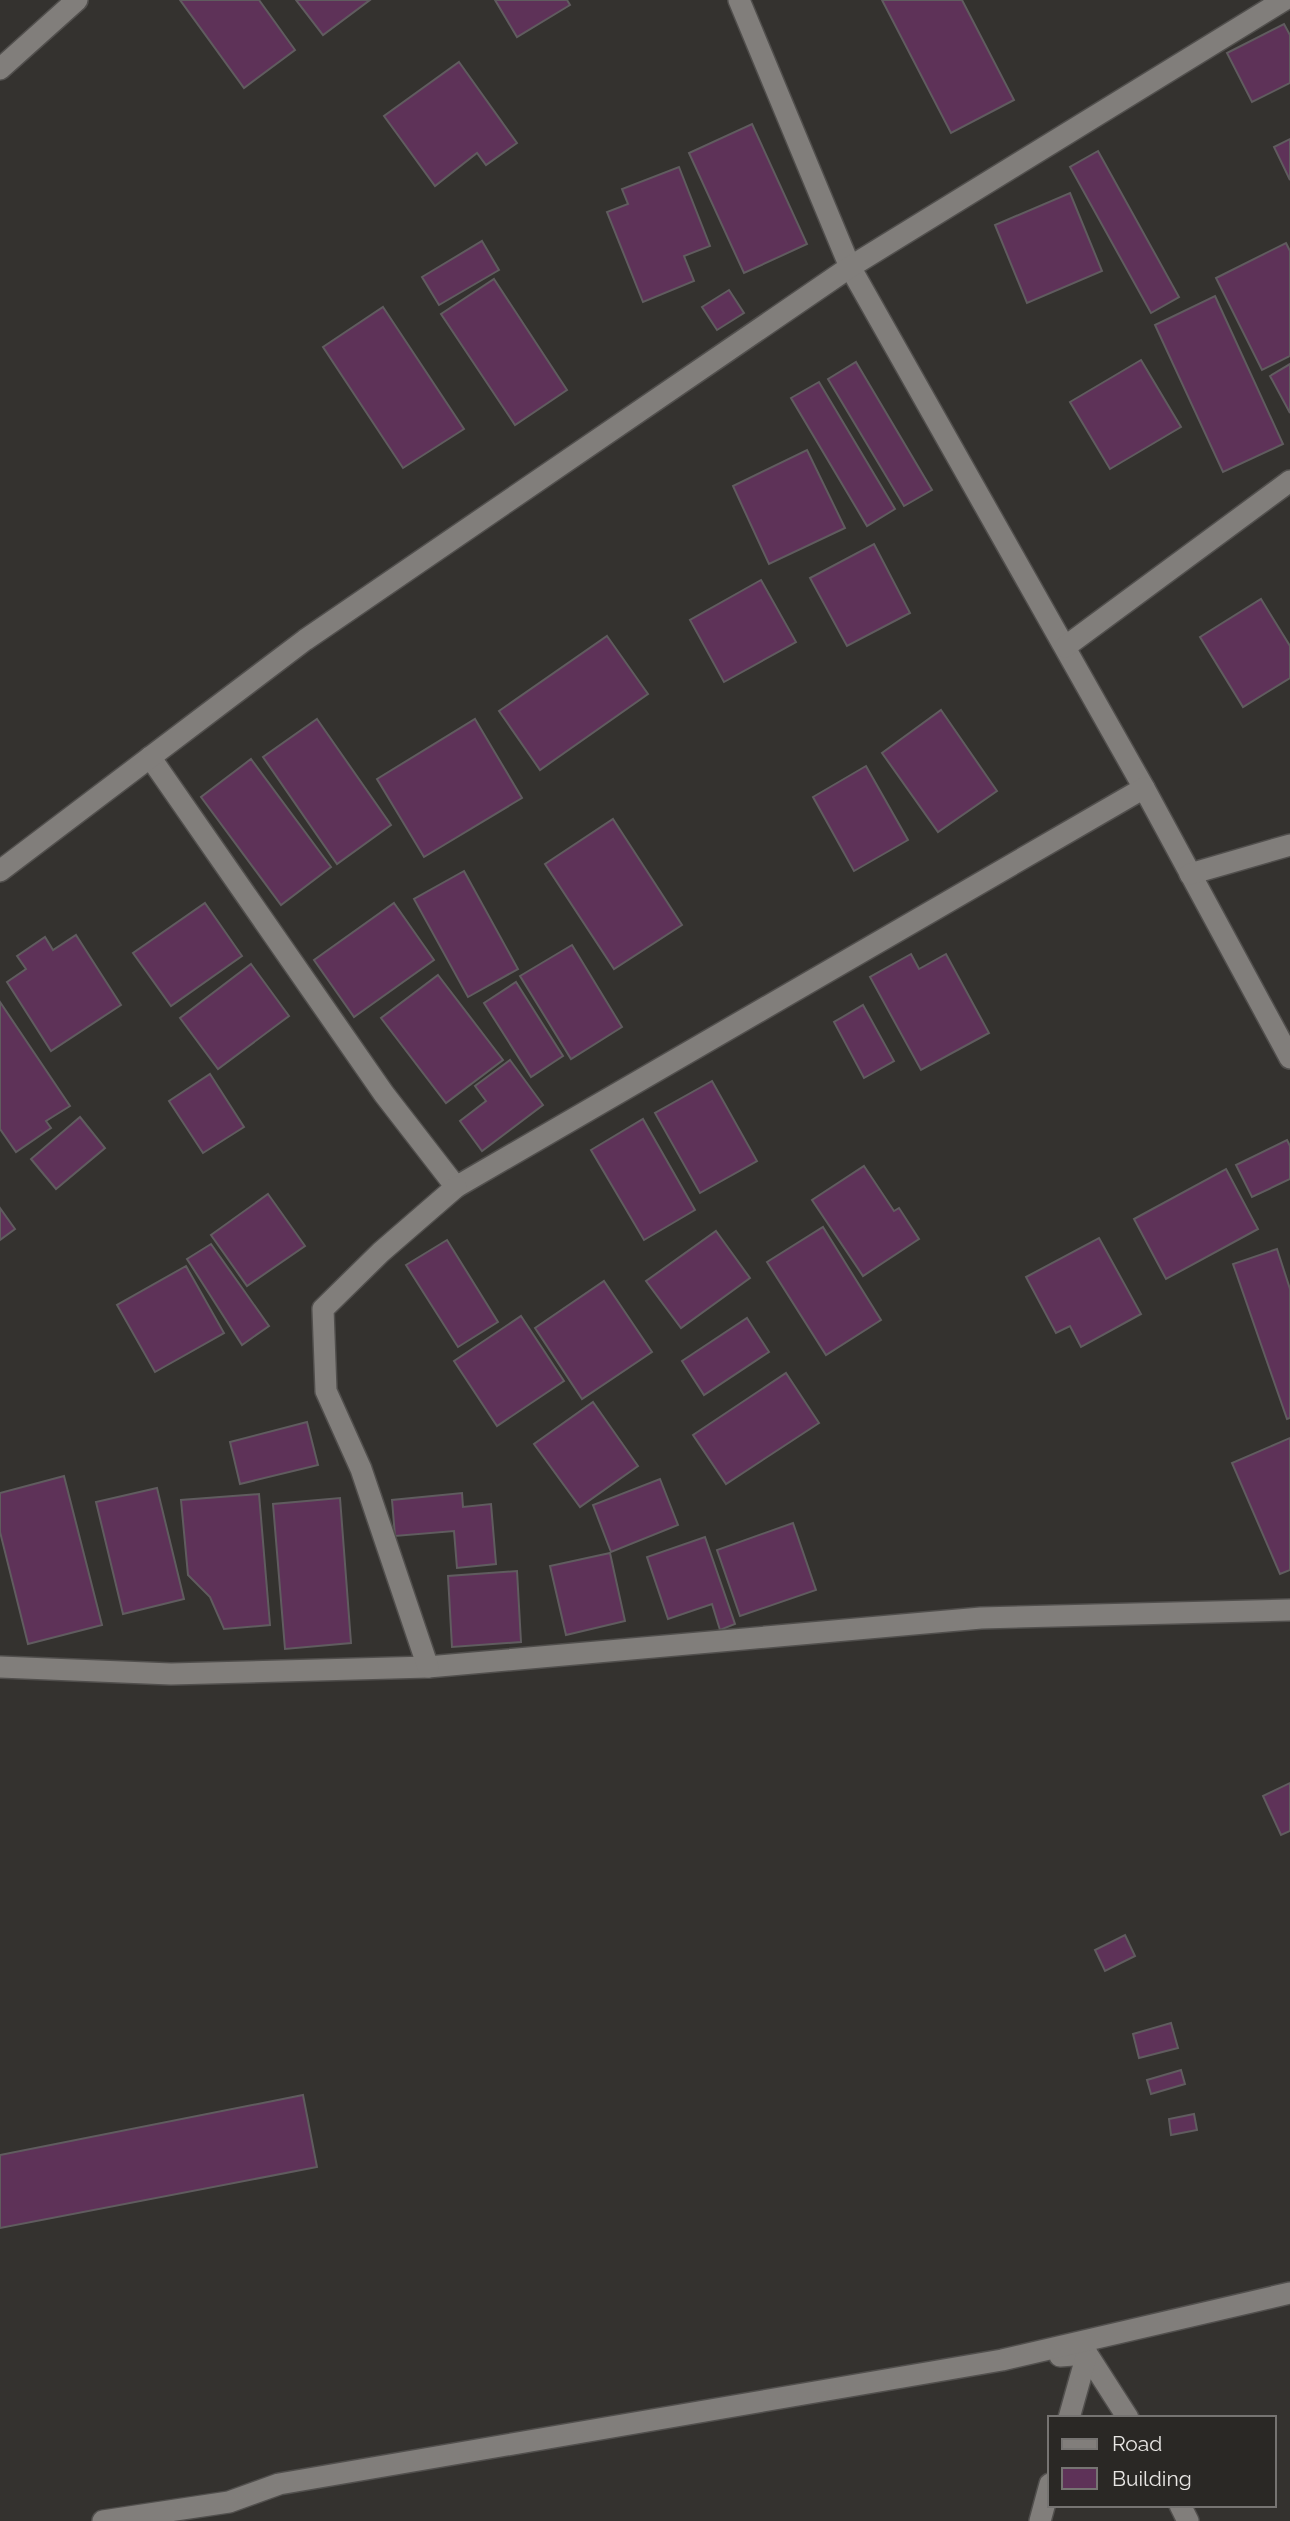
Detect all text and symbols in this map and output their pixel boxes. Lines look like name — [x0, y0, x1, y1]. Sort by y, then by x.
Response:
legend — [1048, 2416, 1276, 2507]
text: Road — [1112, 2431, 1162, 2456]
text: Building — [1112, 2466, 1192, 2491]

